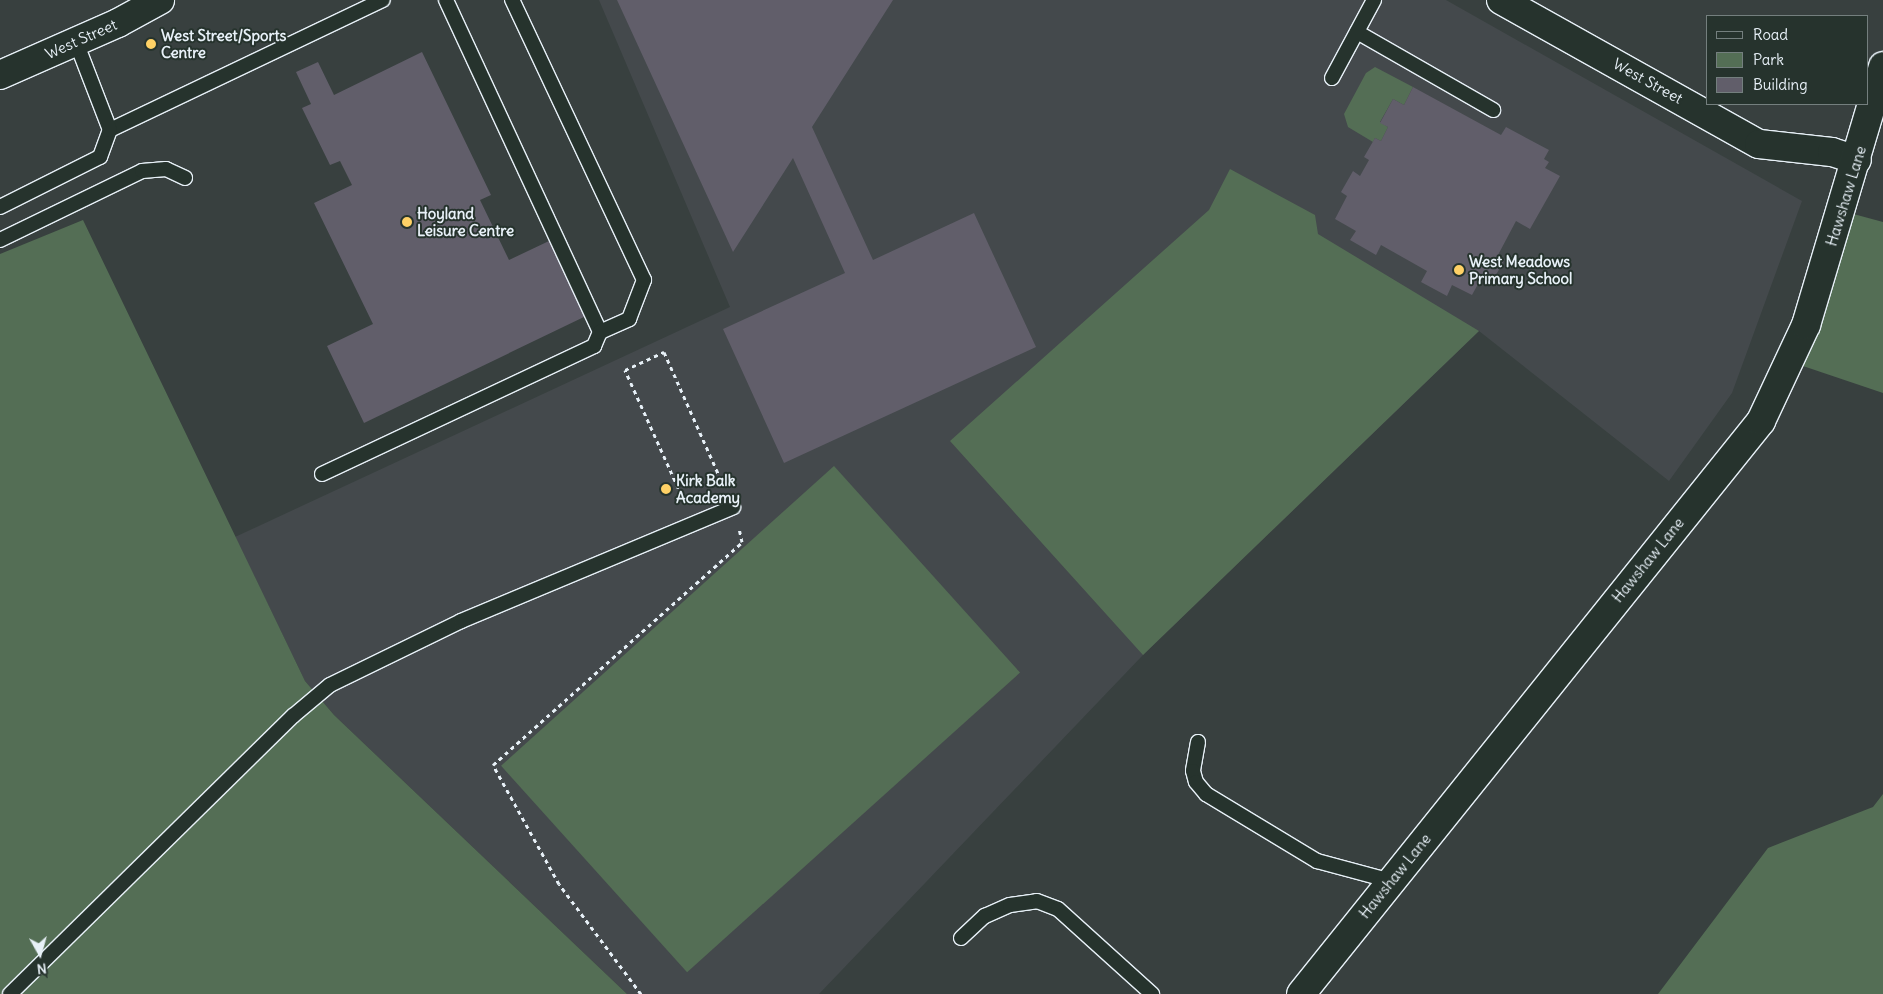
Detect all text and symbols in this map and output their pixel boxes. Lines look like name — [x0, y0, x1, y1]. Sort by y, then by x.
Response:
street label: West Street — [42, 15, 120, 63]
legend — [1706, 15, 1868, 105]
text: Road — [1753, 25, 1788, 44]
place label: West Street/Sports Centre — [161, 26, 286, 61]
marker: West Street/Sports Centre — [145, 38, 157, 50]
text: Park — [1753, 50, 1784, 69]
street label: West Street — [1610, 55, 1686, 107]
text: Building — [1753, 75, 1808, 94]
street label: Hawshaw Lane — [1822, 144, 1870, 248]
place label: Hoyland Leisure Centre — [417, 204, 514, 239]
marker: Hoyland Leisure Centre — [401, 216, 413, 228]
place label: West Meadows Primary School — [1469, 252, 1572, 287]
marker: West Meadows Primary School — [1453, 264, 1465, 276]
place label: Kirk Balk Academy — [676, 471, 740, 506]
marker: Kirk Balk Academy — [660, 483, 672, 495]
street label: Hawshaw Lane — [1608, 514, 1688, 606]
street label: Hawshaw Lane — [1355, 830, 1435, 922]
north arrow — [15, 929, 65, 979]
text: N — [36, 959, 48, 978]

